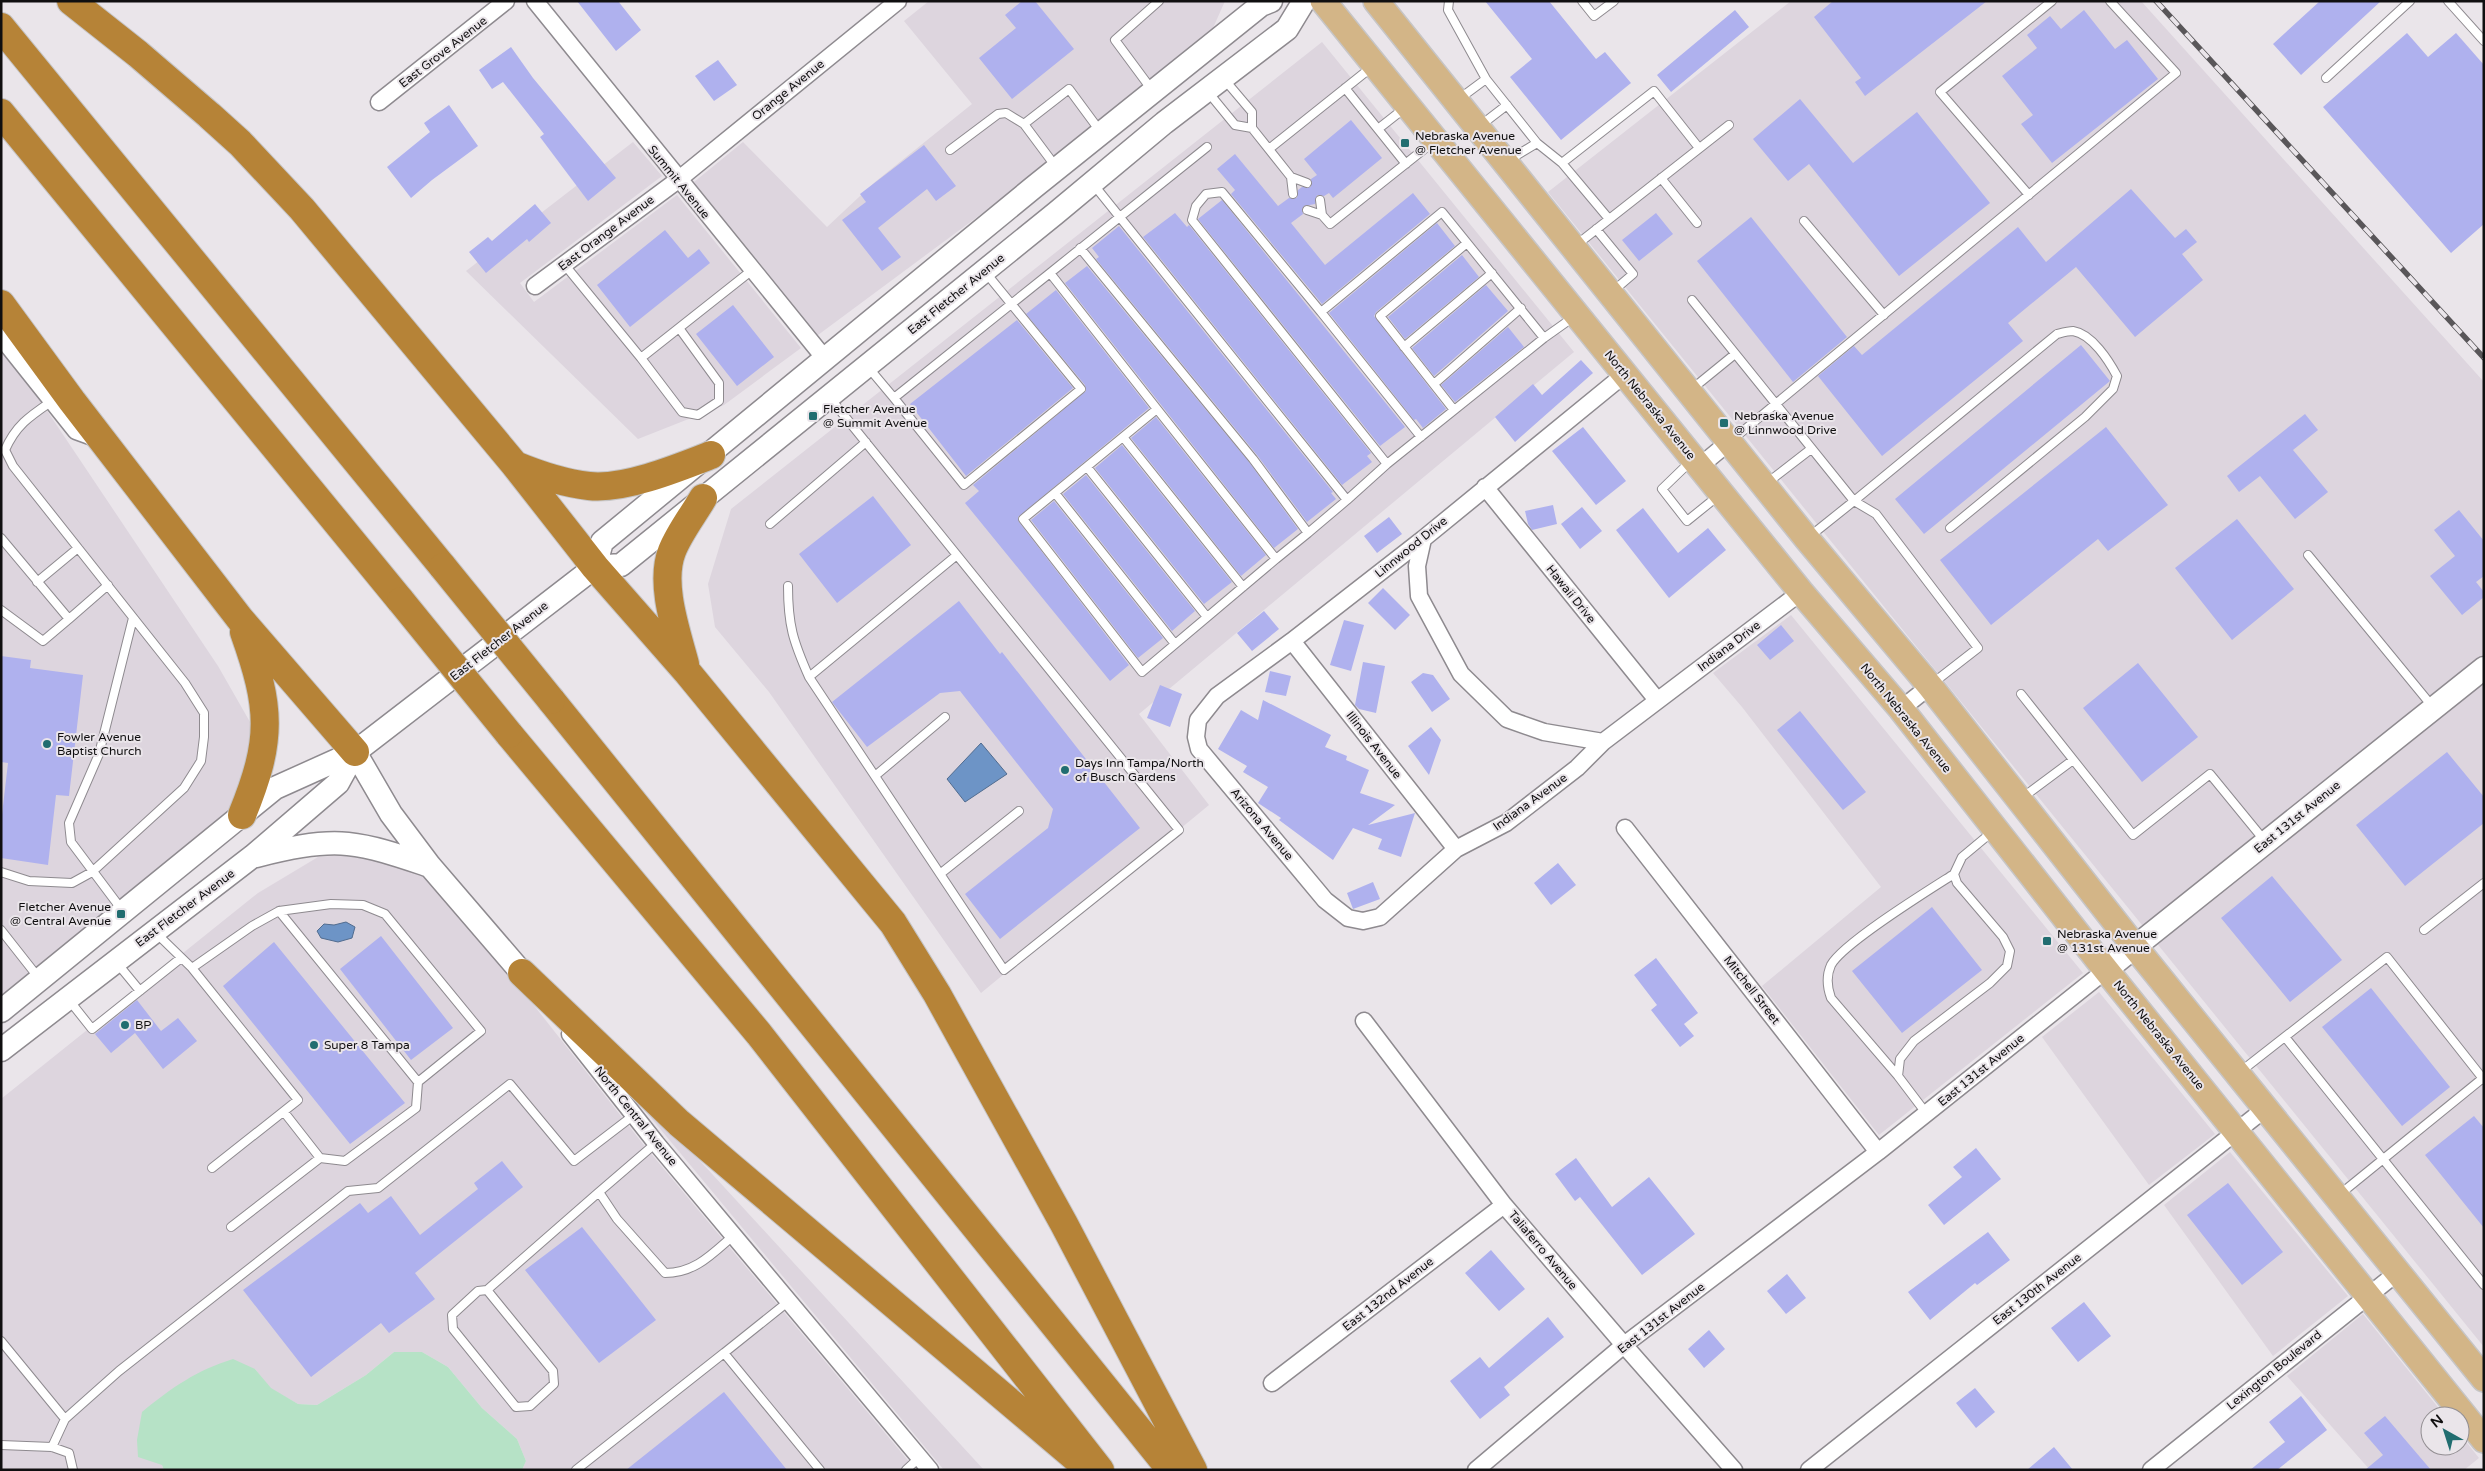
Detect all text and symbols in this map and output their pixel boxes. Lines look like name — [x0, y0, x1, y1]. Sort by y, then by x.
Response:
street label: East Grove Avenue — [396, 13, 490, 91]
street label: Orange Avenue — [749, 57, 827, 123]
place label: Nebraska Avenue @ Fletcher Avenue — [1415, 129, 1522, 157]
marker: Nebraska Avenue @ Fletcher Avenue — [1399, 137, 1411, 149]
street label: Summit Avenue — [645, 143, 713, 222]
street label: East Orange Avenue — [555, 192, 657, 274]
street label: East Fletcher Avenue — [905, 251, 1007, 337]
street label: North Nebraska Avenue — [1602, 348, 1699, 463]
place label: Fletcher Avenue @ Summit Avenue — [823, 402, 927, 430]
place label: Nebraska Avenue @ Linnwood Drive — [1734, 409, 1837, 437]
marker: Fletcher Avenue @ Summit Avenue — [807, 410, 819, 422]
marker: Nebraska Avenue @ Linnwood Drive — [1718, 417, 1730, 429]
street label: Linnwood Drive — [1372, 514, 1450, 580]
street label: Hawaii Drive — [1543, 562, 1599, 626]
street label: East Fletcher Avenue — [447, 598, 551, 684]
street label: Indiana Drive — [1695, 618, 1763, 674]
street label: North Nebraska Avenue — [1858, 661, 1955, 776]
street label: Illinois Avenue — [1343, 709, 1405, 782]
place label: Fowler Avenue Baptist Church — [57, 730, 142, 758]
marker: Fowler Avenue Baptist Church — [41, 738, 53, 750]
place label: Days Inn Tampa/North of Busch Gardens — [1075, 756, 1204, 784]
marker: Days Inn Tampa/North of Busch Gardens — [1059, 764, 1071, 776]
street label: Indiana Avenue — [1490, 770, 1570, 834]
street label: East 131st Avenue — [2251, 778, 2343, 856]
street label: Arizona Avenue — [1228, 785, 1296, 863]
street label: East Fletcher Avenue — [133, 866, 237, 950]
place label: Fletcher Avenue @ Central Avenue — [10, 900, 111, 928]
marker: Fletcher Avenue @ Central Avenue — [115, 908, 127, 920]
place label: Nebraska Avenue @ 131st Avenue — [2057, 927, 2157, 955]
marker: Nebraska Avenue @ 131st Avenue — [2041, 935, 2053, 947]
street label: Mitchell Street — [1721, 953, 1783, 1027]
street label: North Nebraska Avenue — [2111, 978, 2208, 1093]
place label: BP — [135, 1018, 151, 1032]
marker: BP — [119, 1019, 131, 1031]
street label: East 131st Avenue — [1935, 1031, 2027, 1109]
place label: Super 8 Tampa — [324, 1038, 410, 1052]
marker: Super 8 Tampa — [308, 1039, 320, 1051]
street label: North Central Avenue — [592, 1064, 680, 1169]
street label: Taliaferro Avenue — [1506, 1208, 1580, 1293]
street label: East 130th Avenue — [1990, 1250, 2084, 1328]
street label: East 132nd Avenue — [1340, 1254, 1436, 1334]
street label: East 131st Avenue — [1615, 1280, 1708, 1356]
street label: Lexington Boulevard — [2224, 1327, 2324, 1413]
north arrow — [2420, 1406, 2470, 1456]
text: N — [2427, 1411, 2447, 1431]

